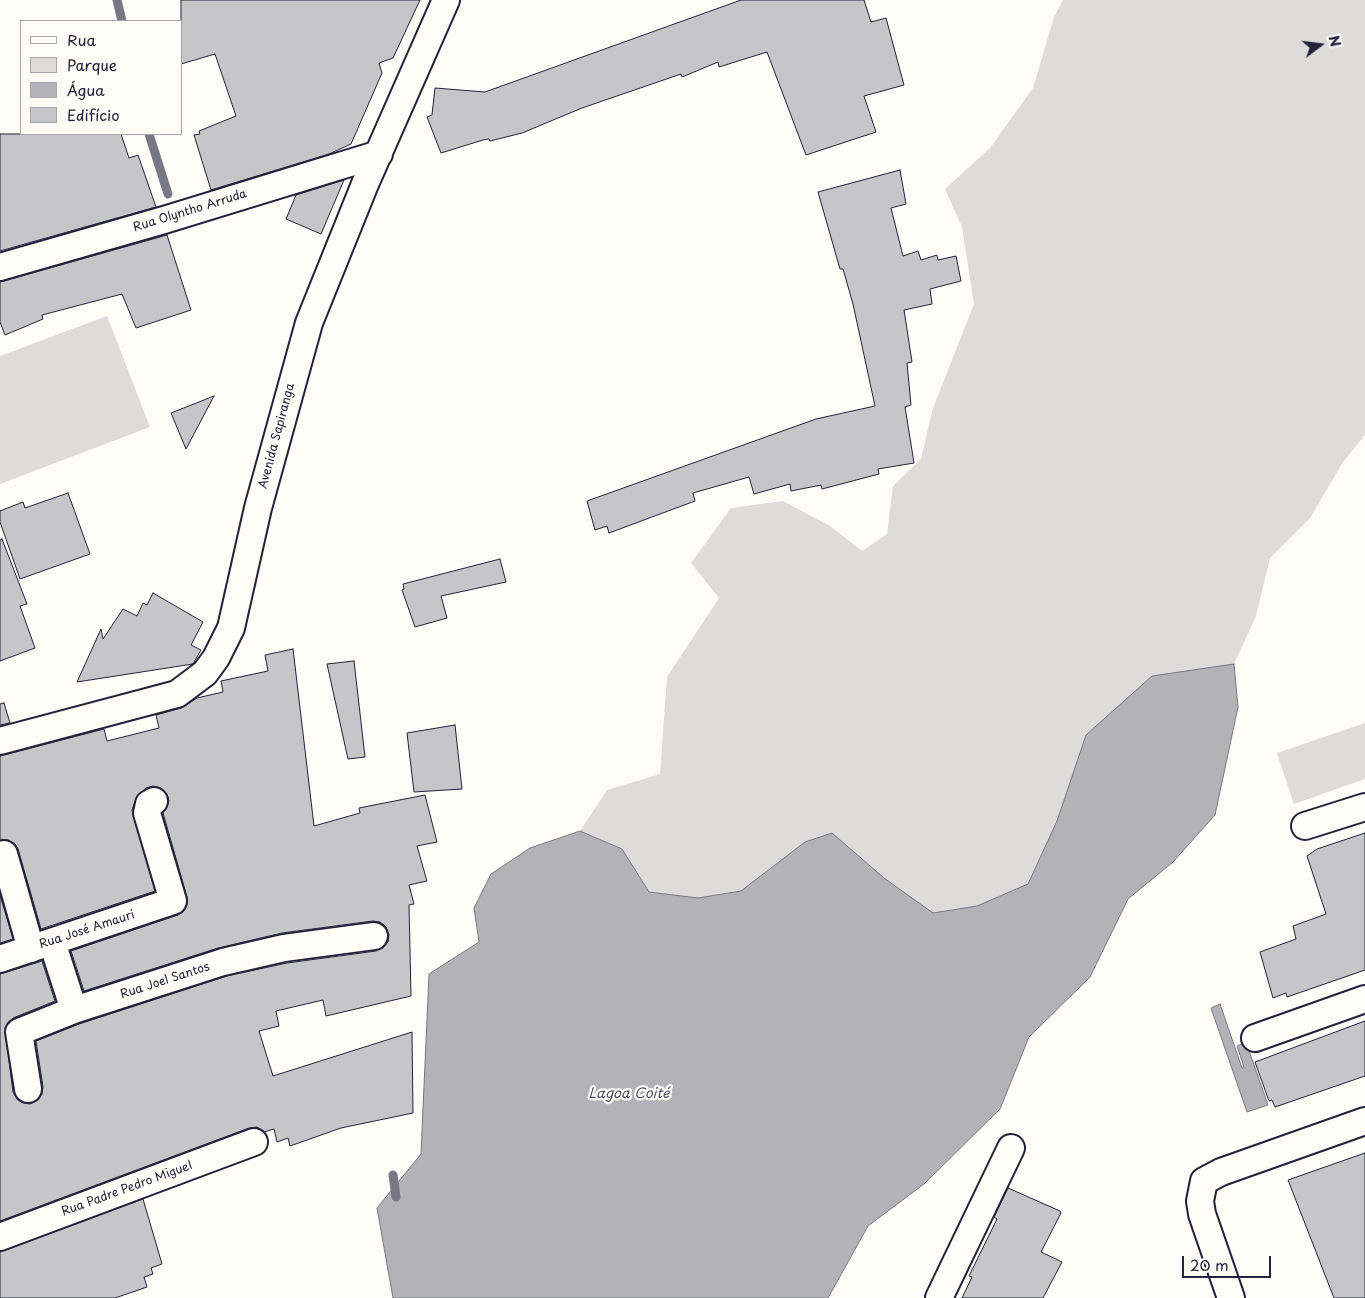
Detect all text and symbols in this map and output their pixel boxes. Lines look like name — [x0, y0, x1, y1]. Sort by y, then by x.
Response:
legend — [20, 20, 182, 135]
north arrow — [1295, 20, 1345, 70]
text: Rua — [67, 28, 96, 51]
text: N — [1323, 33, 1347, 49]
text: Parque — [67, 53, 117, 76]
text: Água — [67, 78, 105, 101]
text: Edifício — [67, 103, 120, 126]
street label: Rua Olyntho Arruda — [131, 187, 249, 235]
street label: Avenida Sapiranga — [256, 382, 298, 490]
street label: Rua José Amauri — [37, 908, 137, 952]
street label: Rua Joel Santos — [119, 960, 211, 1002]
water label: Lagoa Coité — [588, 1086, 670, 1102]
street label: Rua Padre Pedro Miguel — [60, 1159, 194, 1219]
scale bar — [1185, 1246, 1274, 1278]
text: 20 m — [1190, 1253, 1229, 1276]

